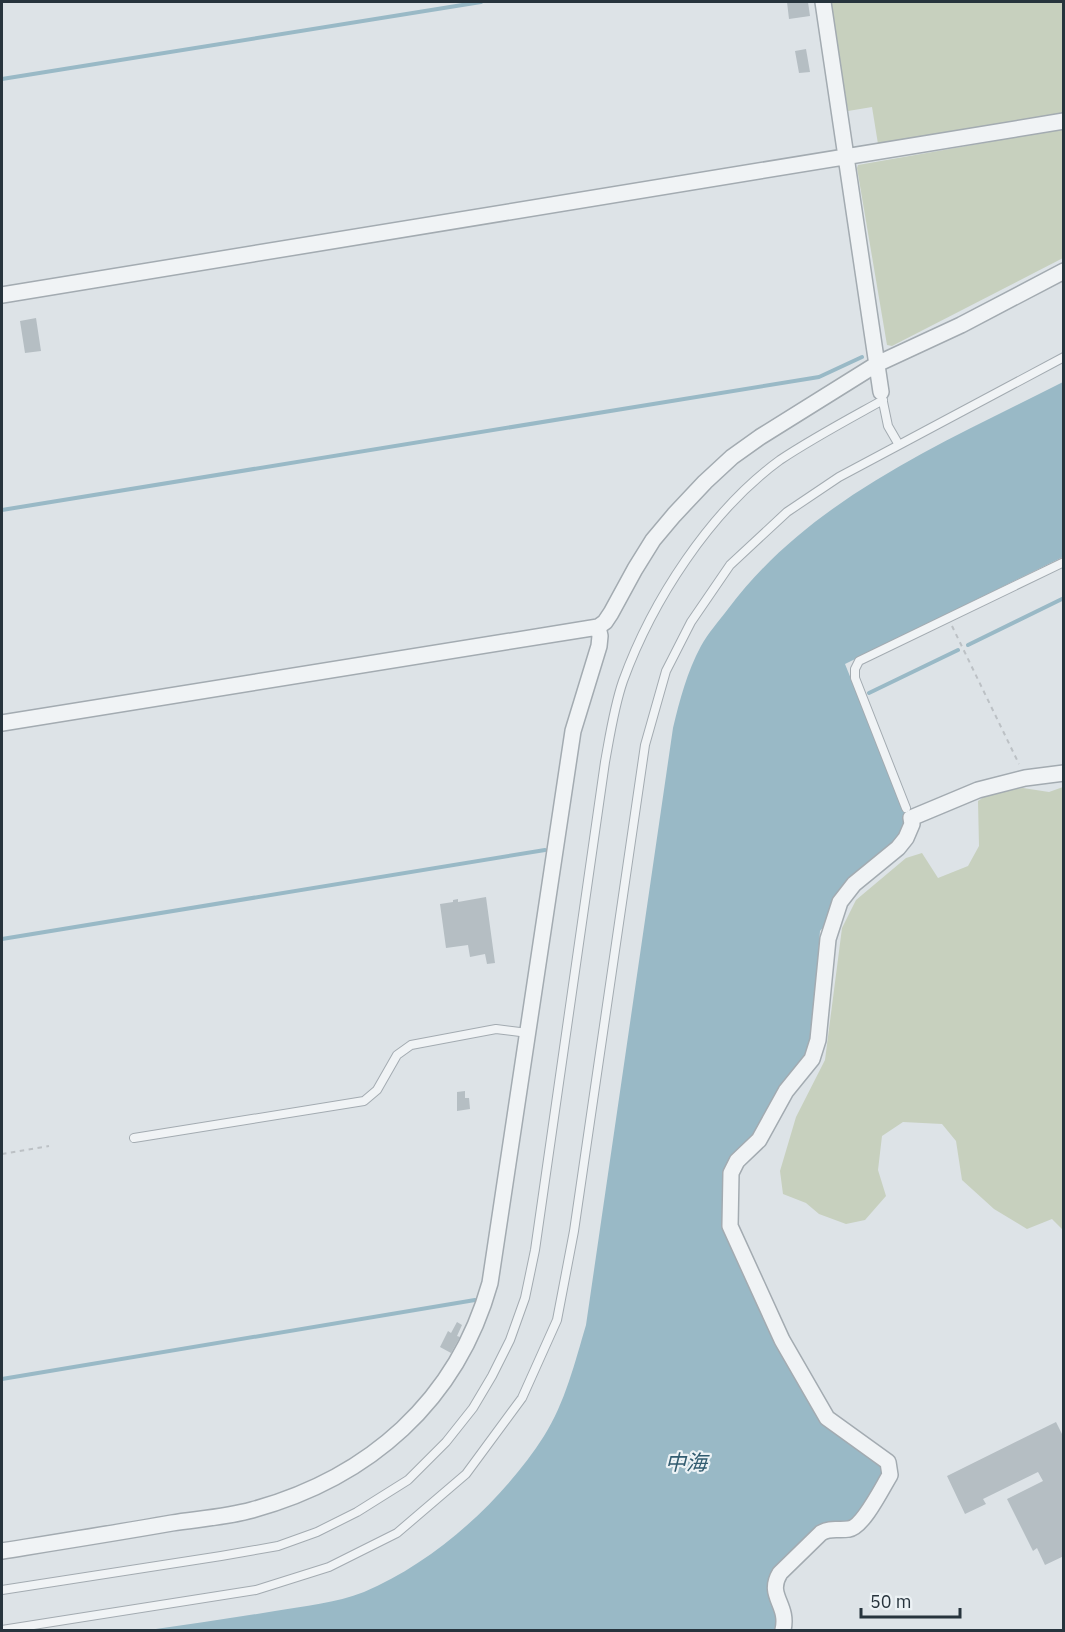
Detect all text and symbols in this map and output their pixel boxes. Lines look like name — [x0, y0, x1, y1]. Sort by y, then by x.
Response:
water label: 中海 — [665, 1448, 710, 1476]
scale bar — [861, 1581, 960, 1619]
text: 50 m — [870, 1590, 912, 1613]

